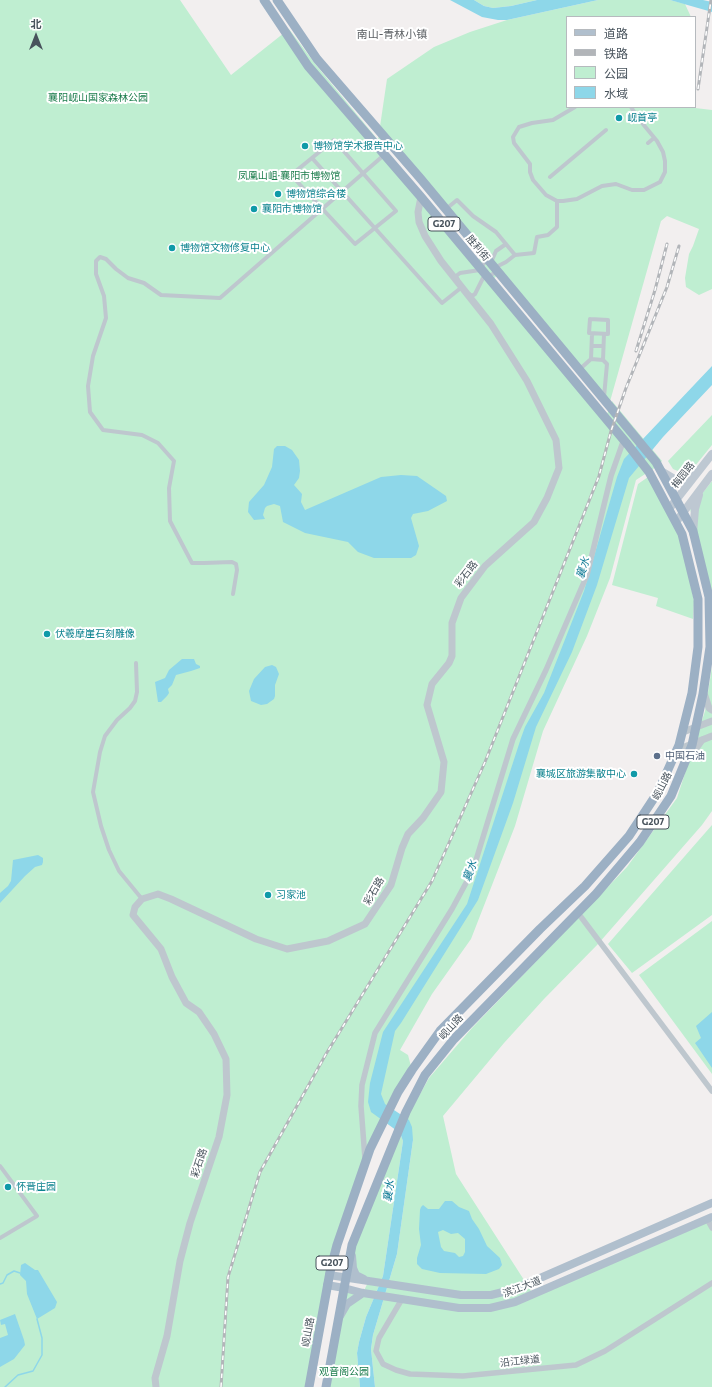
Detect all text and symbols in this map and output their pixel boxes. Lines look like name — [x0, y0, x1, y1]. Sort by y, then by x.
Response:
north arrow — [16, 16, 56, 56]
legend — [566, 16, 696, 108]
text: 北 — [31, 17, 42, 30]
text: 道路 — [604, 26, 628, 40]
district label: 南山-青林小镇 — [357, 27, 427, 41]
text: 铁路 — [604, 46, 628, 60]
text: 公园 — [604, 66, 628, 80]
text: 水域 — [604, 86, 628, 100]
park label: 襄阳岘山国家森林公园 — [48, 92, 148, 104]
place label: 岘首亭 — [627, 112, 657, 124]
marker: 岘首亭 — [614, 113, 624, 123]
place label: 博物馆学术报告中心 — [313, 140, 403, 152]
marker: 博物馆学术报告中心 — [300, 141, 310, 151]
park label: 凤凰山岨·襄阳市博物馆 — [238, 170, 340, 182]
place label: 博物馆综合楼 — [286, 188, 346, 200]
marker: 博物馆综合楼 — [273, 189, 283, 199]
place label: 襄阳市博物馆 — [262, 203, 322, 215]
marker: 襄阳市博物馆 — [249, 204, 259, 214]
road number: G207 — [428, 217, 460, 231]
street label: 胜利街 — [464, 233, 492, 263]
place label: 博物馆文物修复中心 — [180, 242, 270, 254]
marker: 博物馆文物修复中心 — [167, 243, 177, 253]
street label: 梅园路 — [669, 459, 697, 491]
water label: 襄水 — [573, 556, 593, 580]
street label: 彩石路 — [452, 558, 480, 590]
place label: 伏羲摩崖石刻雕像 — [55, 628, 135, 640]
marker: 伏羲摩崖石刻雕像 — [42, 629, 52, 639]
place label: 中国石油 — [665, 750, 705, 762]
marker: 中国石油 — [652, 751, 662, 761]
place label: 襄城区旅游集散中心 — [536, 768, 626, 780]
marker: 襄城区旅游集散中心 — [629, 769, 639, 779]
street label: 岘山路 — [650, 770, 674, 802]
road number: G207 — [637, 815, 669, 829]
water label: 襄水 — [460, 858, 480, 884]
street label: 彩石路 — [361, 875, 387, 907]
place label: 习家池 — [276, 889, 306, 901]
marker: 习家池 — [263, 890, 273, 900]
street label: 岘山路 — [436, 1012, 466, 1042]
street label: 彩石路 — [189, 1147, 209, 1179]
water label: 襄水 — [381, 1179, 397, 1203]
place label: 怀晋庄园 — [16, 1181, 56, 1193]
marker: 怀晋庄园 — [3, 1182, 13, 1192]
road number: G207 — [316, 1256, 348, 1270]
street label: 滨江大道 — [501, 1274, 543, 1300]
street label: 岘山路 — [299, 1316, 317, 1348]
street label: 沿江绿道 — [499, 1353, 541, 1369]
park label: 观音阁公园 — [319, 1366, 369, 1378]

